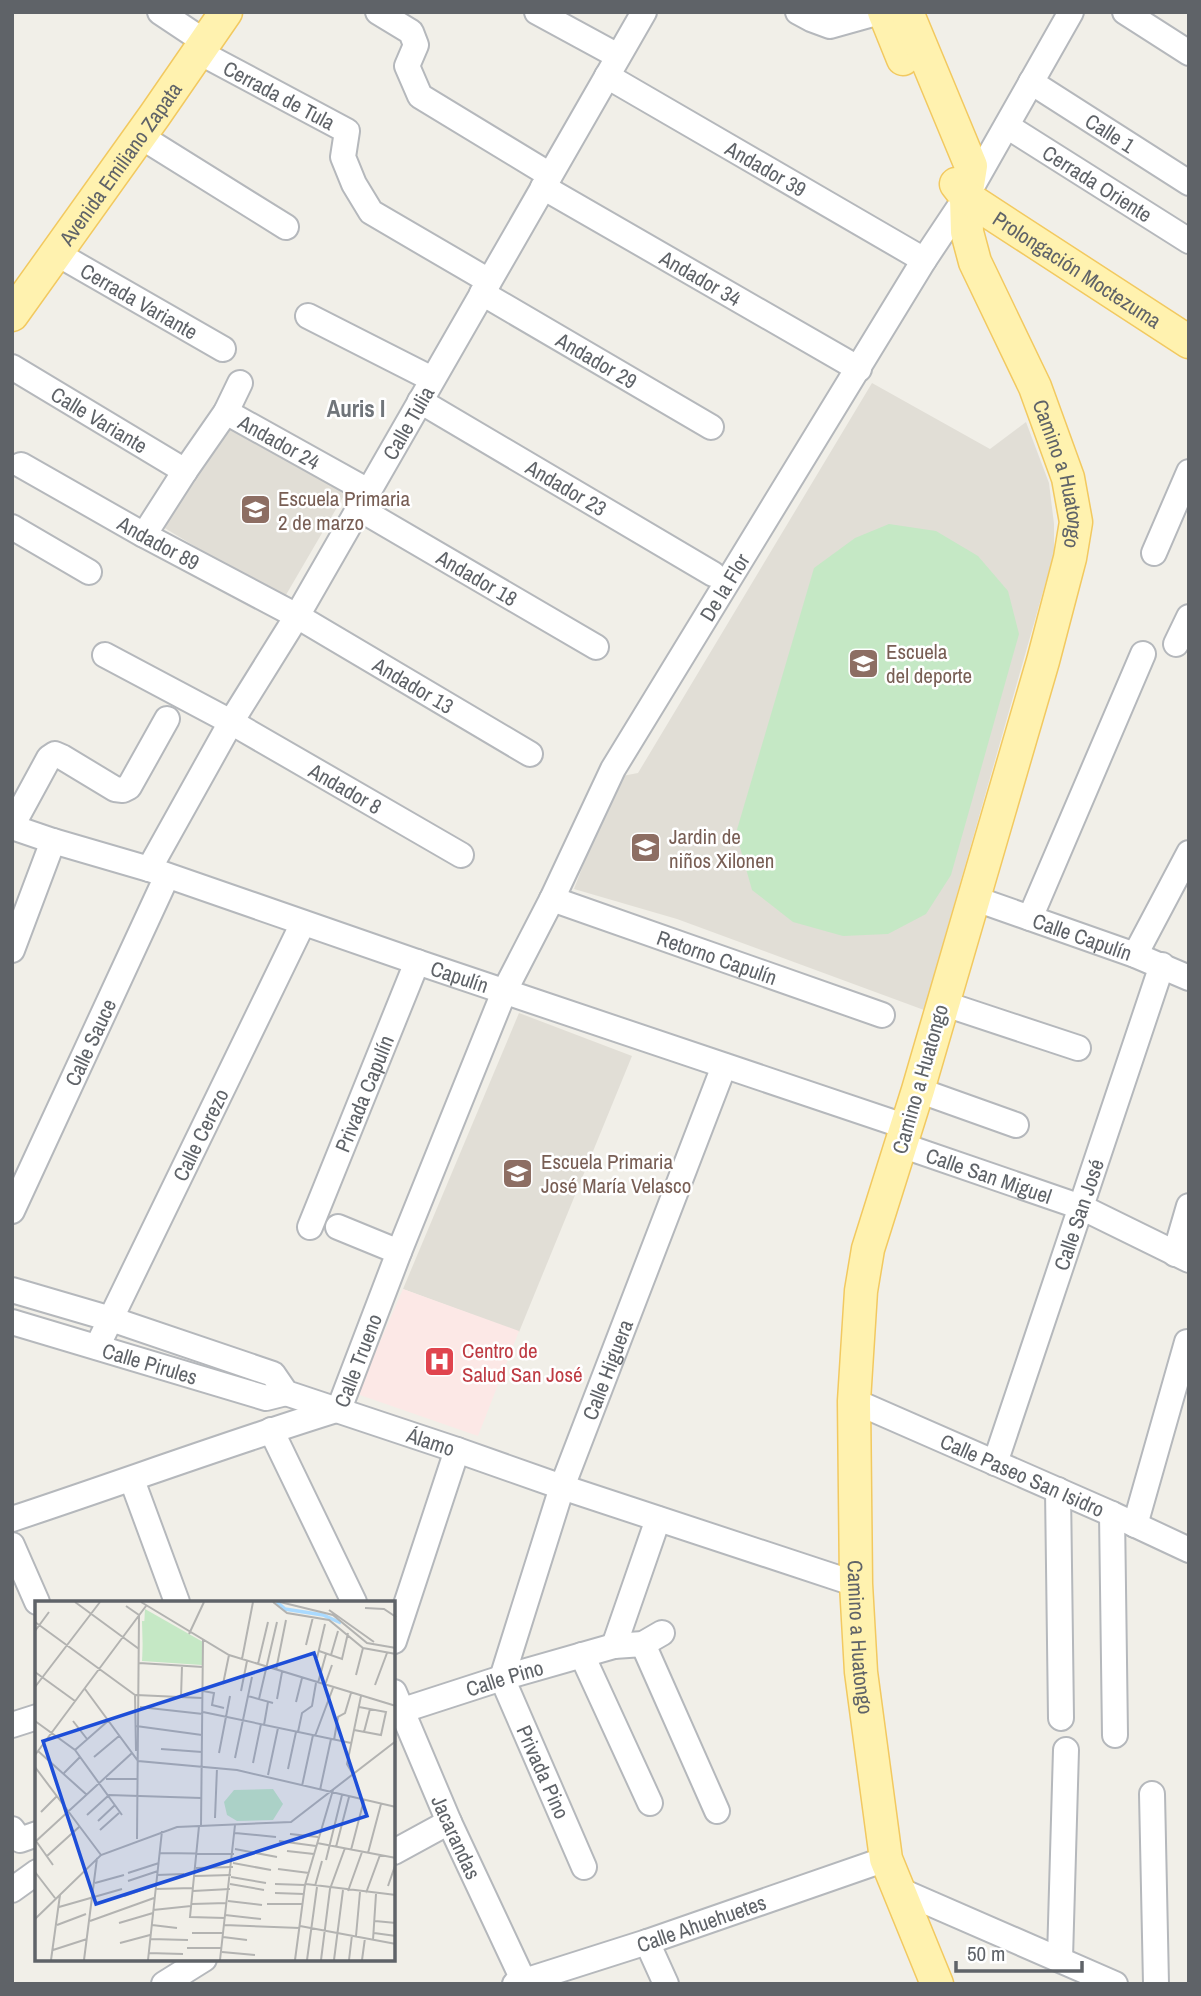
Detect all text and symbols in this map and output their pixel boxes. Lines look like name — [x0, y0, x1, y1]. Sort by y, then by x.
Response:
street label: Cerrada de Tula — [218, 53, 341, 137]
street label: Avenida Emiliano Zapata — [51, 76, 188, 252]
street label: Calle 1 — [1080, 106, 1141, 160]
street label: Andador 39 — [719, 133, 812, 203]
street label: Cerrada Oriente — [1037, 138, 1158, 229]
street label: Prolongación Moctezuma — [987, 204, 1167, 335]
street label: Andador 34 — [654, 243, 747, 313]
street label: Cerrada Variante — [75, 256, 203, 346]
street label: Andador 29 — [550, 325, 643, 395]
street label: Calle Variante — [46, 379, 153, 460]
street label: Calle Tulia — [375, 380, 441, 465]
district label: Auris I — [327, 393, 385, 424]
street label: Camino a Huatongo — [1026, 395, 1091, 551]
street label: Andador 24 — [232, 407, 326, 476]
street label: Andador 23 — [520, 452, 612, 523]
place label: Escuela Primaria 2 de marzo — [278, 484, 410, 537]
school or university icon: Escuela Primaria 2 de marzo — [238, 493, 272, 527]
street label: Andador 89 — [112, 508, 205, 576]
street label: Andador 18 — [431, 542, 523, 613]
street label: De la Flor — [692, 547, 756, 626]
place label: Escuela del deporte — [886, 637, 972, 690]
school or university icon: Escuela del deporte — [846, 646, 880, 680]
street label: Andador 13 — [367, 649, 459, 720]
street label: Andador 8 — [303, 755, 387, 821]
place label: Jardin de niños Xilonen — [669, 822, 774, 875]
school or university icon: Jardin de niños Xilonen — [629, 831, 663, 865]
street label: Calle Capulín — [1029, 906, 1136, 967]
street label: Retorno Capulín — [653, 923, 781, 992]
street label: Capulín — [427, 953, 492, 1000]
street label: Calle Sauce — [57, 994, 123, 1090]
street label: Camino a Huatongo — [885, 1001, 955, 1157]
street label: Privada Capulín — [327, 1031, 400, 1156]
street label: Calle Cerezo — [165, 1084, 235, 1186]
street label: Calle San Miguel — [922, 1140, 1056, 1210]
place label: Escuela Primaria José María Velasco — [541, 1147, 691, 1200]
street label: Calle San José — [1046, 1155, 1110, 1274]
school or university icon: Escuela Primaria José María Velasco — [501, 1156, 535, 1190]
street label: Calle Trueno — [327, 1310, 389, 1411]
street label: Calle Higuera — [575, 1315, 640, 1424]
street label: Calle Pirules — [99, 1335, 201, 1391]
place label: Centro de Salud San José — [462, 1336, 583, 1389]
hospital icon: Centro de Salud San José — [422, 1345, 456, 1379]
street label: Álamo — [402, 1420, 459, 1463]
street label: Calle Paseo San Isidro — [936, 1426, 1109, 1523]
street label: Camino a Huatongo — [841, 1560, 881, 1716]
inset map — [35, 1601, 396, 1961]
street label: Calle Pino — [462, 1652, 547, 1703]
street label: Privada Pino — [510, 1721, 576, 1823]
street label: Jacarandas — [425, 1791, 488, 1884]
street label: Calle Ahuehuetes — [633, 1887, 770, 1959]
scale bar — [956, 1930, 1082, 1974]
text: 50 m — [967, 1939, 1005, 1968]

